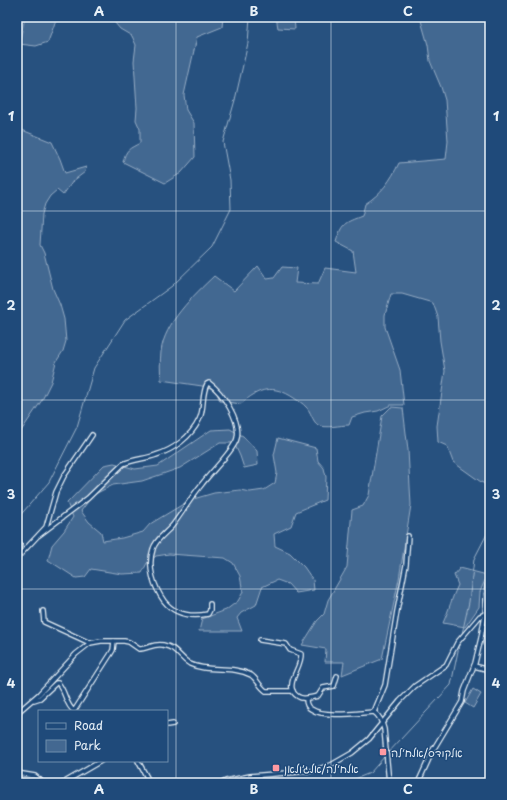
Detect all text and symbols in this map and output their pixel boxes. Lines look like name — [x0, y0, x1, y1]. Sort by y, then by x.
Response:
text: A — [94, 1, 104, 20]
text: B — [250, 1, 259, 20]
text: C — [403, 1, 413, 20]
text: 1 — [8, 106, 14, 125]
text: 1 — [493, 106, 499, 125]
text: 2 — [6, 295, 16, 314]
text: 2 — [491, 295, 501, 314]
text: 3 — [7, 484, 16, 503]
text: 3 — [492, 484, 501, 503]
text: 4 — [7, 673, 16, 692]
text: 4 — [492, 673, 501, 692]
legend — [38, 710, 168, 762]
text: Road — [74, 716, 103, 734]
text: Park — [74, 736, 101, 754]
place label: אלקודס/אלח׳לה — [391, 744, 463, 761]
marker: אלקודס/אלח׳לה — [378, 747, 388, 757]
place label: אלח׳לה/אלג׳ולאן — [284, 760, 359, 777]
marker: אלח׳לה/אלג׳ולאן — [271, 763, 281, 773]
text: A — [94, 779, 104, 798]
text: B — [250, 779, 259, 798]
text: C — [403, 779, 413, 798]

